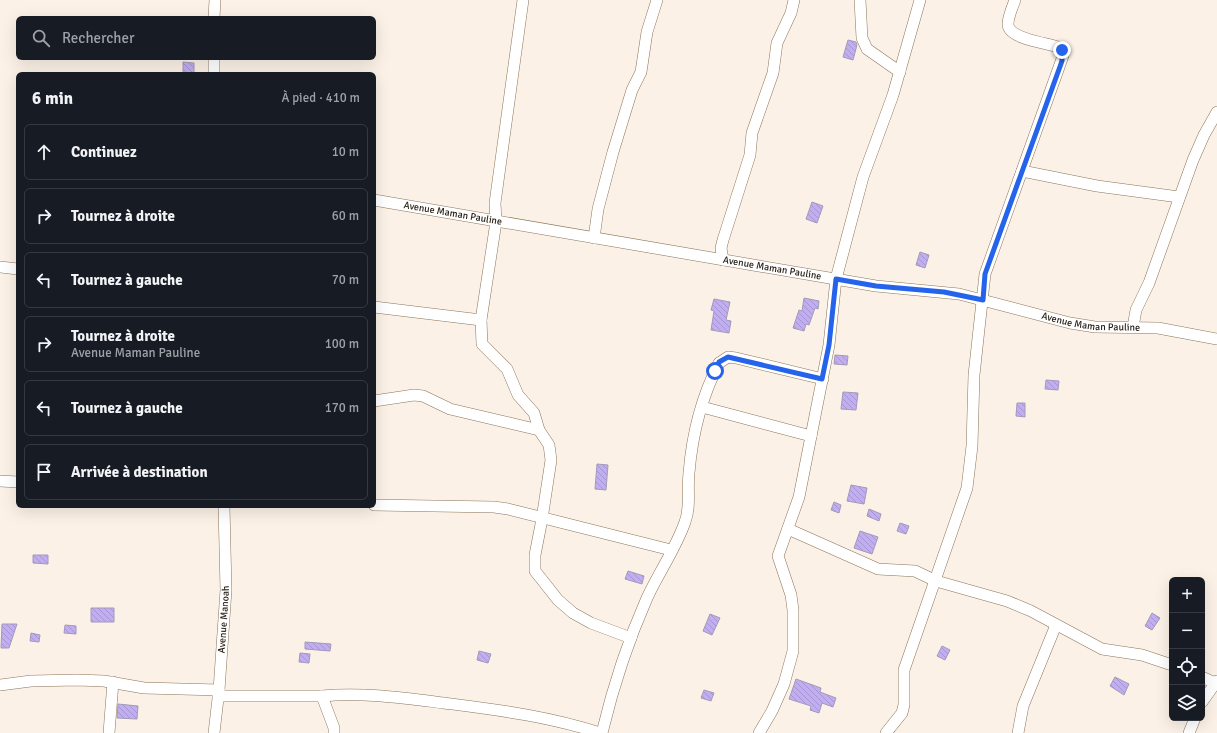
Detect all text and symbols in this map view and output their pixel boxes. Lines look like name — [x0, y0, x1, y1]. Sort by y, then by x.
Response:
search box — [16, 16, 376, 60]
icon: search — [30, 27, 52, 49]
text: Rechercher — [62, 29, 135, 47]
route end — [1053, 41, 1071, 59]
text: 6 min — [32, 88, 73, 109]
text: À pied · 410 m — [281, 90, 360, 106]
icon: ahead — [33, 141, 55, 163]
text: Continuez — [71, 143, 137, 161]
text: 10 m — [332, 144, 359, 160]
street label: Avenue Maman Pauline — [403, 199, 503, 228]
icon: right — [33, 205, 55, 227]
text: Tournez à droite — [71, 207, 175, 225]
text: 60 m — [332, 208, 359, 224]
street label: Avenue Maman Pauline — [722, 254, 822, 283]
icon: left — [33, 269, 55, 291]
text: Tournez à gauche — [71, 271, 183, 289]
text: 70 m — [332, 272, 359, 288]
street label: Avenue Maman Pauline — [1040, 310, 1140, 334]
text: Tournez à droite — [71, 327, 175, 345]
icon: right — [33, 333, 55, 355]
text: 100 m — [325, 336, 359, 352]
text: Avenue Maman Pauline — [71, 345, 200, 361]
route start — [706, 362, 724, 380]
icon: left — [33, 397, 55, 419]
text: Tournez à gauche — [71, 399, 183, 417]
text: 170 m — [325, 400, 359, 416]
icon: arrive — [33, 461, 55, 483]
text: Arrivée à destination — [71, 463, 208, 481]
map controls — [1169, 577, 1205, 721]
button: + — [1169, 577, 1205, 613]
street label: Avenue Manoah — [216, 585, 232, 654]
button: − — [1169, 613, 1205, 649]
button: locate — [1169, 649, 1205, 685]
button: layers — [1169, 685, 1205, 721]

